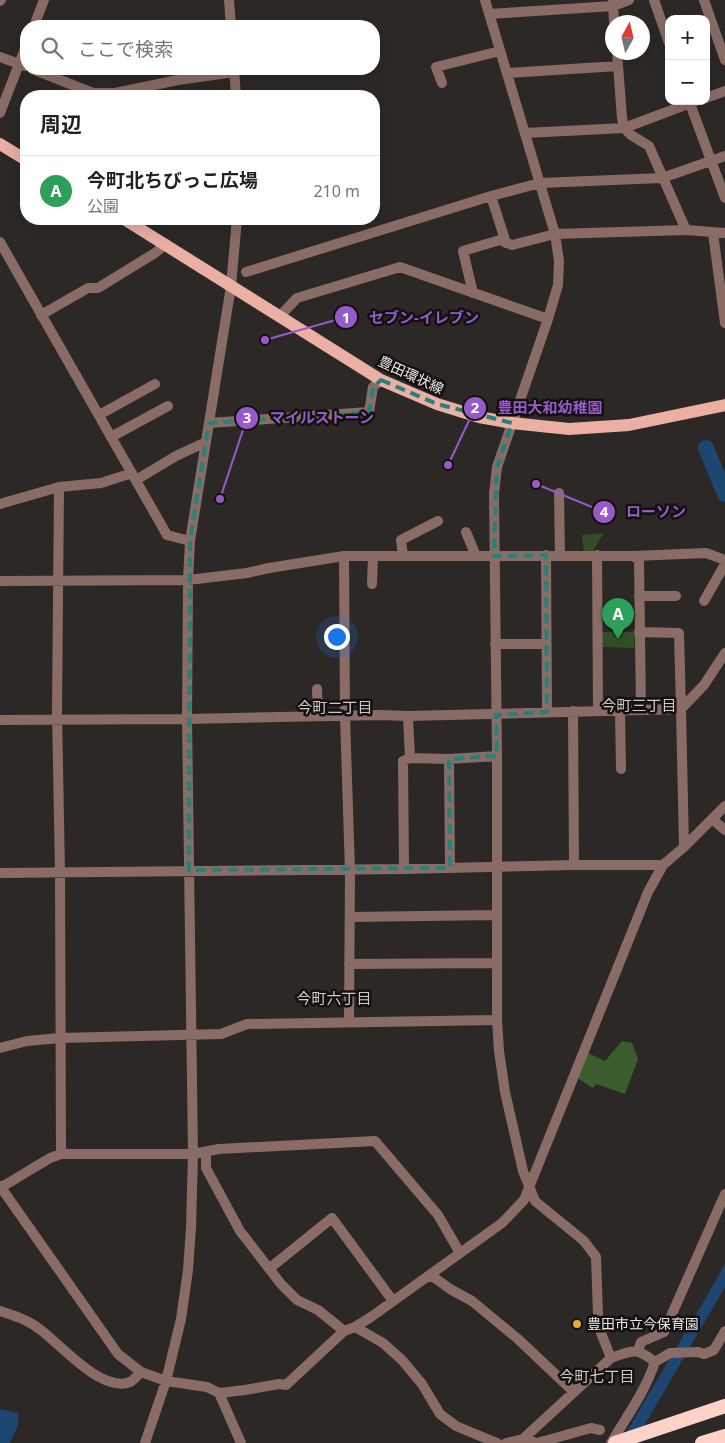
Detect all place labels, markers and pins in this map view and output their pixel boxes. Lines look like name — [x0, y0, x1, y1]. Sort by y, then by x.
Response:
callout: セブン-イレブン — [334, 302, 489, 332]
callout: 豊田大和幼稚園 — [463, 393, 613, 423]
callout: マイルストーン — [234, 403, 384, 433]
callout: ローソン — [591, 497, 696, 527]
pin: A — [602, 598, 634, 639]
place label: 豊田市立今保育園 — [587, 1314, 699, 1333]
marker: 豊田市立今保育園 — [571, 1318, 583, 1330]

